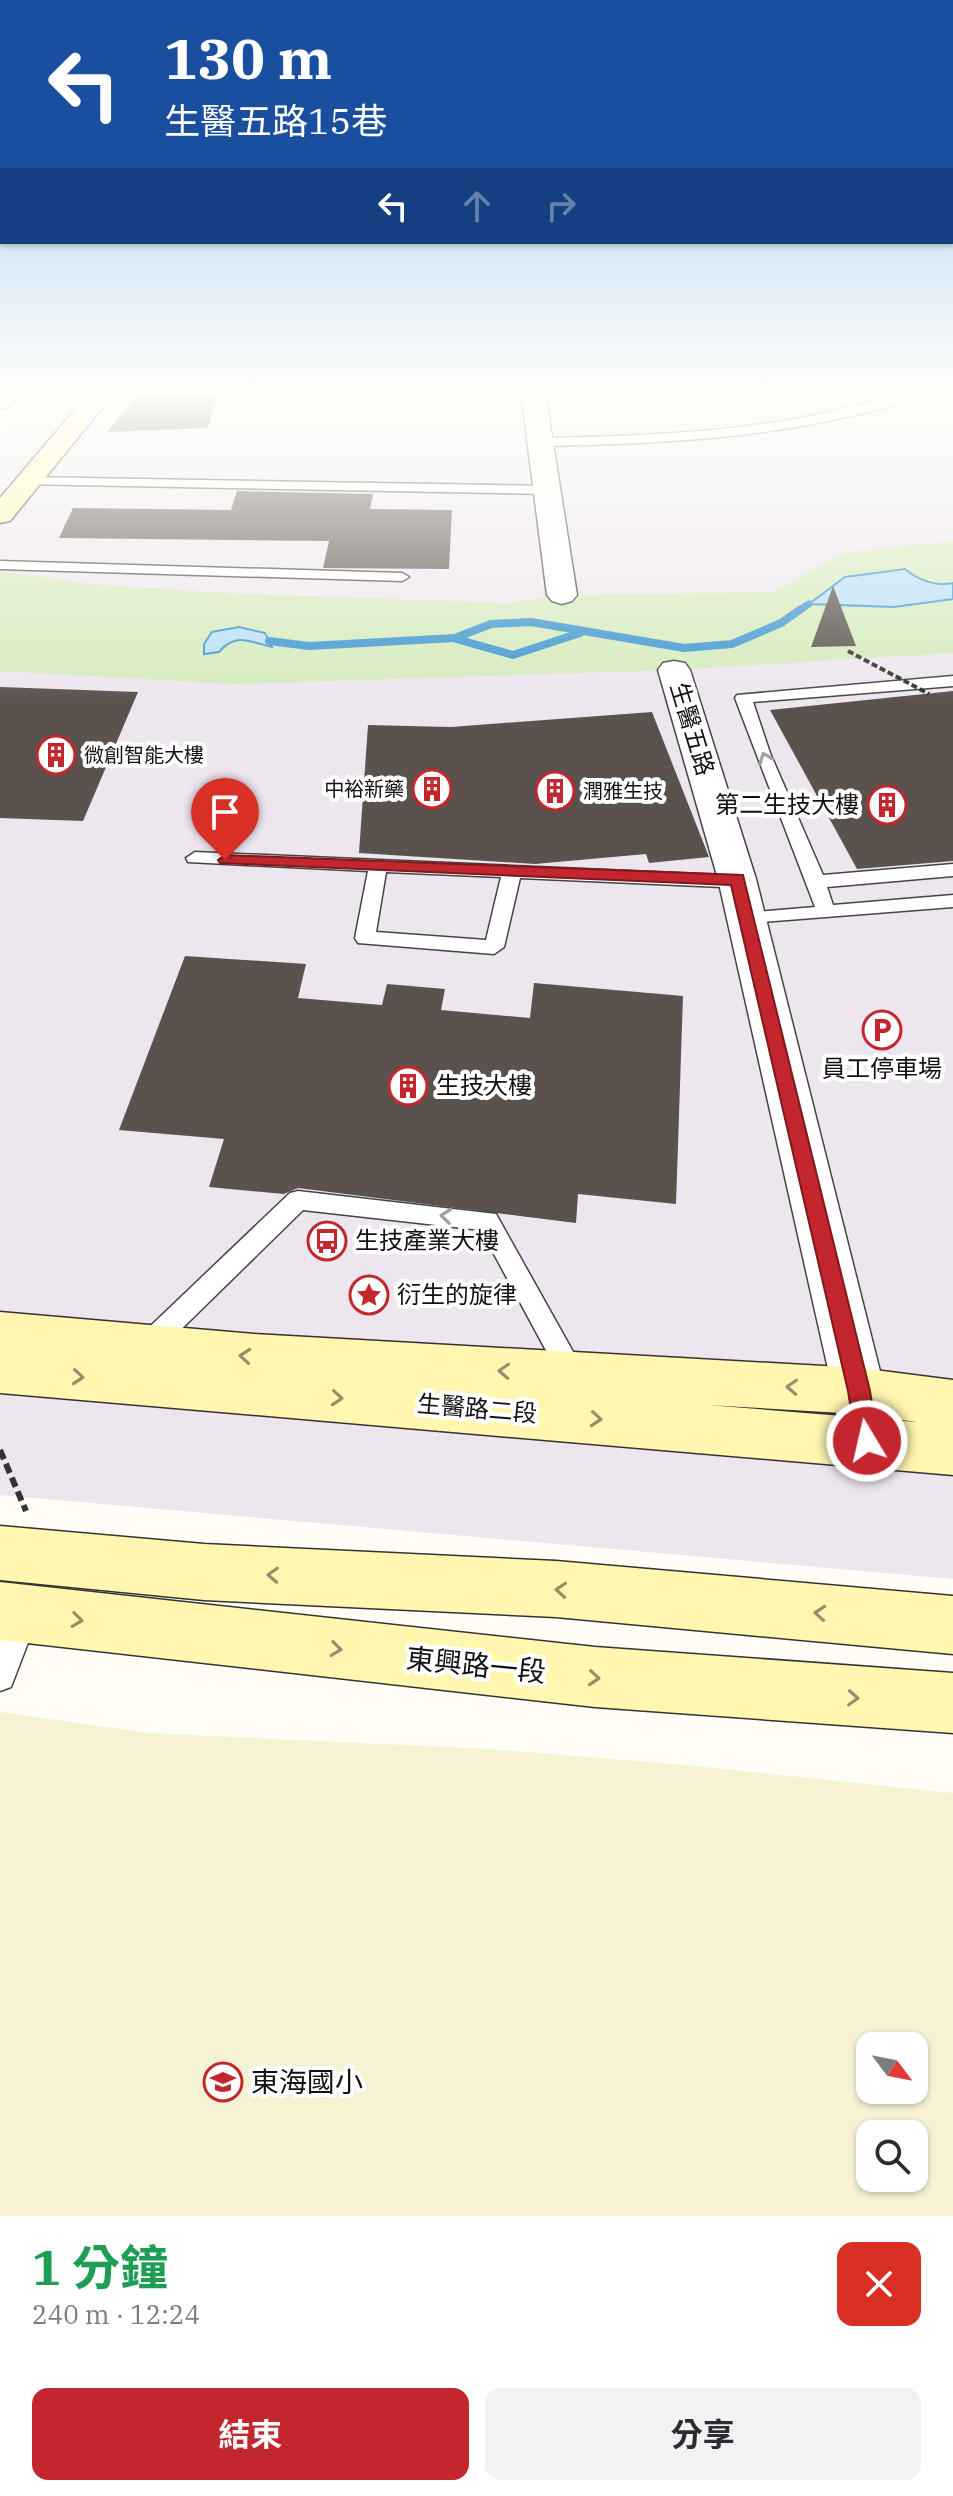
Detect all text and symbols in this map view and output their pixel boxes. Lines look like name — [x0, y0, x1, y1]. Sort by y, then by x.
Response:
text: 130 m — [164, 22, 332, 94]
icon: left — [32, 32, 136, 136]
text: 生醫五路15巷 — [164, 97, 387, 144]
icon: left — [371, 184, 415, 228]
icon: ahead — [455, 184, 499, 228]
icon: right — [539, 184, 583, 228]
street label: 生醫五路 — [664, 678, 722, 779]
building icon: 微創智能大樓 — [35, 734, 77, 776]
place label: 微創智能大樓 — [84, 741, 204, 768]
one-way arrow — [758, 752, 774, 766]
building icon: 中裕新藥 — [411, 768, 453, 810]
building icon: 潤雅生技 — [534, 770, 576, 812]
place label: 中裕新藥 — [324, 775, 404, 802]
place label: 潤雅生技 — [583, 777, 663, 804]
pin — [191, 778, 259, 860]
building icon: 第二生技大樓 — [866, 784, 908, 826]
place label: 第二生技大樓 — [715, 788, 859, 820]
icon: arrive — [203, 790, 247, 834]
parking icon: 員工停車場 — [861, 1009, 903, 1051]
place label: 員工停車場 — [822, 1052, 942, 1084]
building icon: 生技大樓 — [387, 1065, 429, 1107]
place label: 生技大樓 — [436, 1069, 532, 1101]
one-way arrow — [439, 1208, 452, 1225]
bus stop icon: 生技產業大樓 — [306, 1220, 348, 1262]
place label: 生技產業大樓 — [355, 1224, 499, 1256]
place icon: 衍生的旋律 — [348, 1274, 390, 1316]
place label: 衍生的旋律 — [397, 1278, 517, 1310]
one-way arrow — [238, 1347, 251, 1364]
one-way arrow — [497, 1362, 510, 1379]
one-way arrow — [72, 1368, 85, 1385]
one-way arrow — [785, 1379, 798, 1396]
street label: 生醫路二段 — [416, 1387, 538, 1429]
one-way arrow — [331, 1389, 344, 1406]
position arrow — [825, 1399, 909, 1483]
one-way arrow — [590, 1410, 603, 1427]
one-way arrow — [266, 1567, 279, 1584]
one-way arrow — [554, 1582, 567, 1599]
one-way arrow — [813, 1604, 826, 1621]
one-way arrow — [71, 1611, 84, 1628]
street label: 東興路一段 — [404, 1639, 548, 1690]
one-way arrow — [330, 1641, 343, 1658]
one-way arrow — [588, 1669, 601, 1686]
one-way arrow — [847, 1690, 860, 1707]
north arrow — [856, 2032, 928, 2104]
map controls — [856, 2032, 928, 2192]
school or university icon: 東海國小 — [202, 2061, 244, 2103]
place label: 東海國小 — [251, 2063, 363, 2100]
button: search — [856, 2120, 928, 2192]
text: 1 分鐘 — [32, 2236, 168, 2298]
button: close — [837, 2242, 921, 2326]
text: 240 m · 12:24 — [32, 2297, 200, 2331]
button: 結束 — [32, 2388, 469, 2480]
button: 分享 — [485, 2388, 921, 2480]

